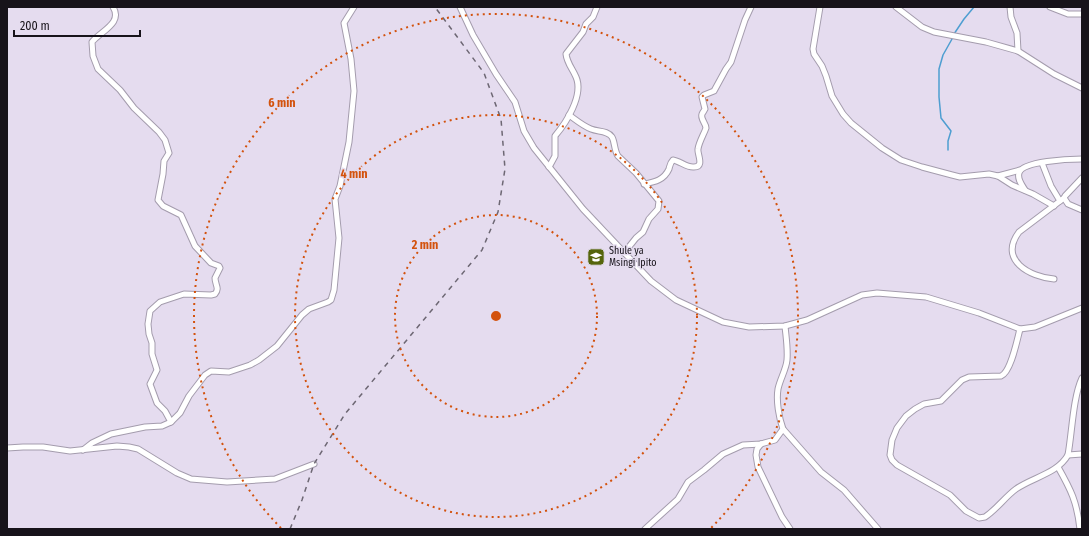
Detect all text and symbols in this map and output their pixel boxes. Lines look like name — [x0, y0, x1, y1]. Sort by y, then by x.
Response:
scale bar — [14, 12, 140, 38]
text: 200 m — [20, 19, 50, 33]
text: 6 min — [268, 96, 296, 110]
text: 4 min — [340, 167, 368, 181]
text: 2 min — [411, 238, 438, 252]
place label: Shule ya Msingi Ipito — [609, 245, 657, 269]
school or university icon: Shule ya Msingi Ipito — [586, 247, 606, 267]
centre of rings — [489, 309, 503, 323]

